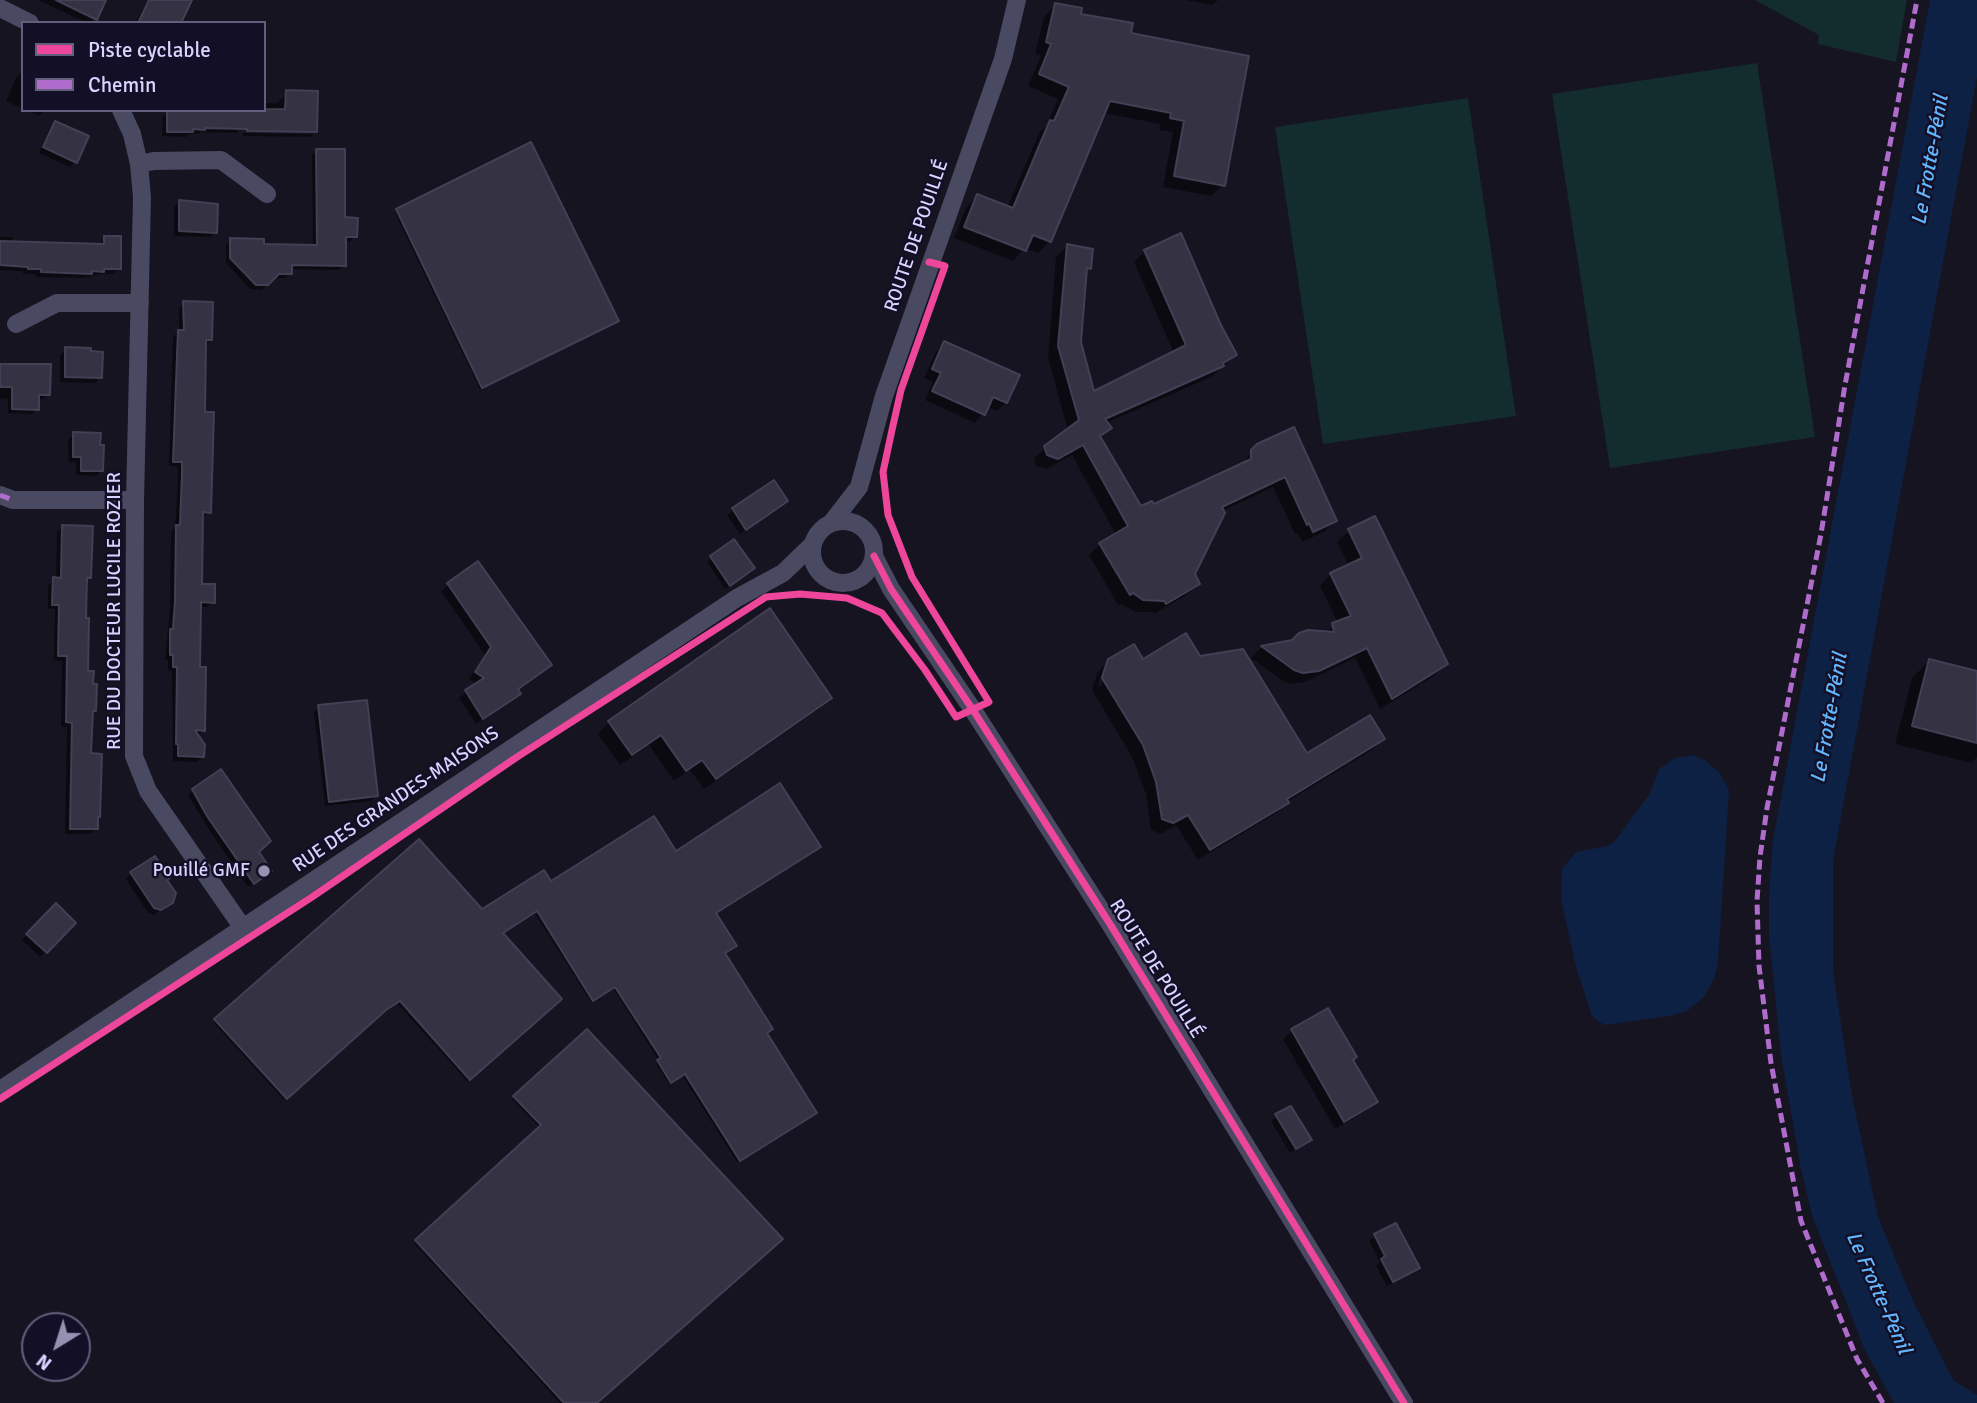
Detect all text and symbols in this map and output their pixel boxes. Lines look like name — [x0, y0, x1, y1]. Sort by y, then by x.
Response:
legend — [21, 21, 266, 112]
text: Piste cyclable — [88, 37, 211, 63]
text: Chemin — [88, 72, 157, 98]
water label: Le Frotte-Pénil — [1907, 93, 1955, 227]
street label: ROUTE DE POUILLÉ — [880, 157, 954, 315]
street label: RUE DU DOCTEUR LUCILE ROZIER — [104, 472, 126, 750]
water label: Le Frotte-Pénil — [1806, 651, 1854, 785]
street label: RUE DES GRANDES-MAISONS — [288, 722, 504, 878]
place label: Pouillé GMF — [152, 860, 250, 882]
marker: Pouillé GMF — [256, 863, 272, 879]
street label: ROUTE DE POUILLÉ — [1104, 895, 1208, 1043]
water label: Le Frotte-Pénil — [1840, 1228, 1916, 1358]
north arrow — [21, 1312, 91, 1382]
text: N — [32, 1348, 57, 1375]

